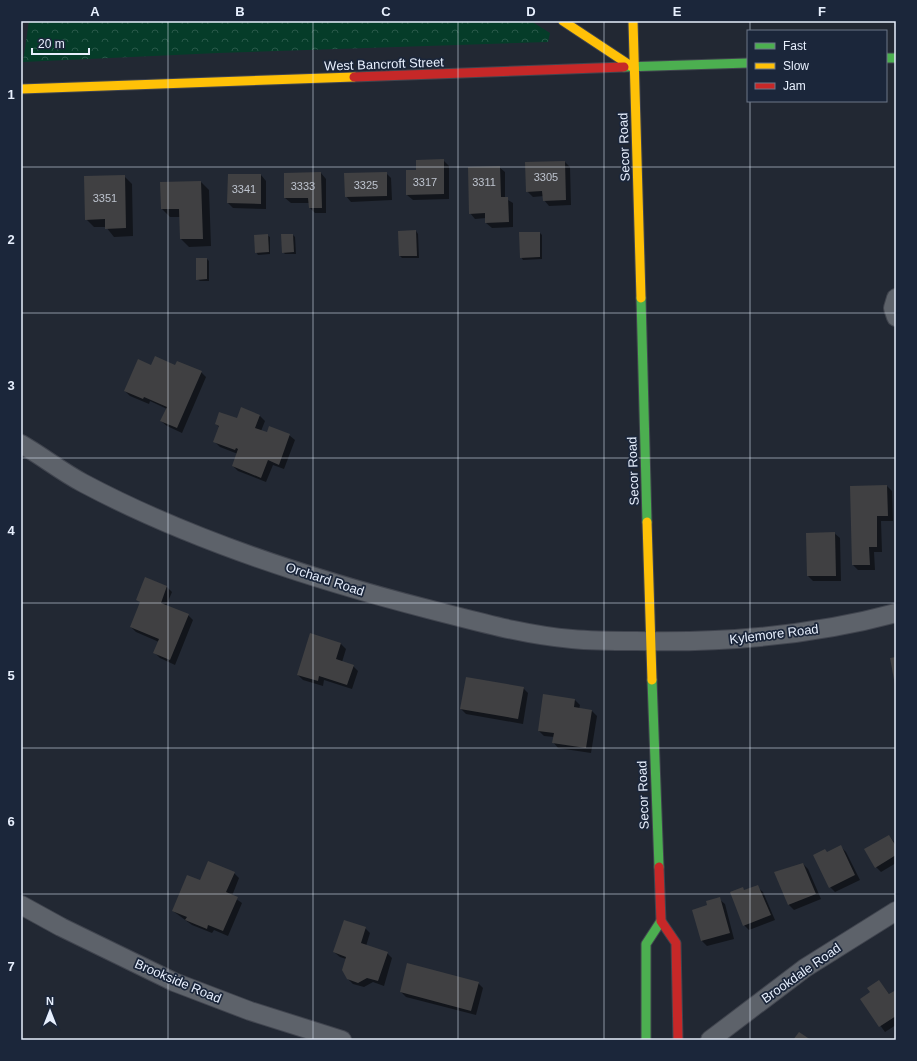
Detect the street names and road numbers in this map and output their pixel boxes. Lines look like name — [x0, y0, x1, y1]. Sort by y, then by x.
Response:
street label: West Bancroft Street — [324, 54, 444, 74]
street label: Secor Road — [615, 112, 633, 182]
street label: Secor Road — [624, 436, 642, 506]
street label: Orchard Road — [284, 559, 366, 599]
street label: Kylemore Road — [729, 621, 819, 647]
street label: Secor Road — [634, 760, 652, 830]
street label: Brookdale Road — [759, 940, 843, 1006]
street label: Brookside Road — [132, 956, 224, 1006]

